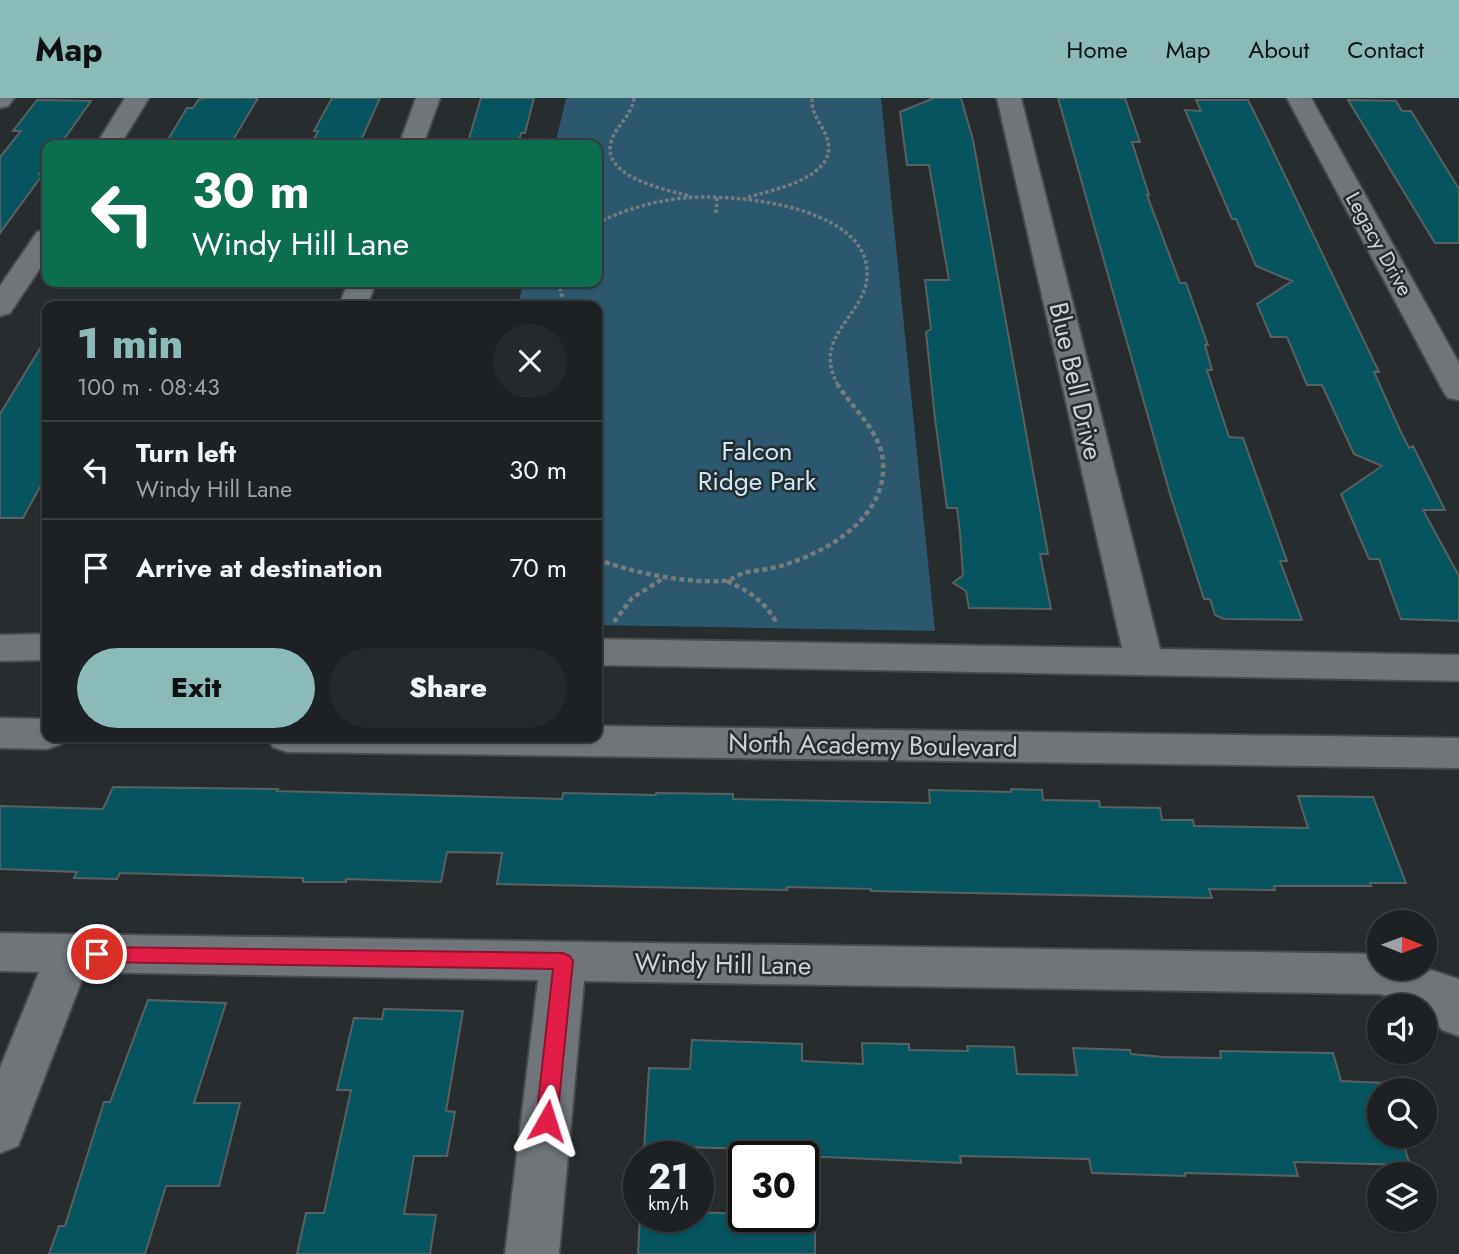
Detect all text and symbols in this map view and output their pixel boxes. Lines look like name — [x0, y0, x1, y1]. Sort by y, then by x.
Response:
text: Map — [35, 26, 103, 73]
text: Home — [1066, 32, 1128, 67]
text: Map — [1166, 32, 1210, 67]
text: About — [1248, 32, 1309, 67]
text: Contact — [1347, 32, 1424, 67]
text: 30 m — [192, 156, 310, 226]
icon: left — [77, 168, 168, 259]
street label: Legacy Drive — [1338, 187, 1420, 302]
text: Windy Hill Lane — [192, 221, 409, 267]
street label: Blue Bell Drive — [1039, 298, 1113, 464]
text: 1 min — [77, 313, 183, 374]
button: close — [493, 324, 567, 398]
text: 100 m · 08:43 — [77, 370, 220, 404]
park label: Falcon Ridge Park — [698, 432, 817, 500]
text: Turn left — [136, 434, 236, 472]
icon: left — [77, 451, 115, 489]
text: 30 m — [509, 451, 567, 489]
text: Windy Hill Lane — [136, 472, 292, 506]
icon: arrive — [77, 549, 115, 587]
text: Arrive at destination — [136, 549, 383, 587]
text: 70 m — [510, 549, 567, 587]
button: Exit — [77, 648, 315, 728]
button: Share — [329, 648, 567, 728]
street label: North Academy Boulevard — [728, 723, 1018, 767]
north arrow — [1367, 910, 1437, 980]
map controls — [1367, 910, 1437, 1232]
pin — [67, 924, 127, 984]
icon: arrive — [78, 935, 116, 973]
street label: Windy Hill Lane — [634, 943, 812, 985]
button: sound — [1367, 994, 1437, 1064]
button: search — [1367, 1078, 1437, 1148]
position arrow — [510, 1084, 584, 1158]
speed limit sign: 30 — [728, 1141, 819, 1232]
text: 21 — [648, 1152, 689, 1202]
button: layers — [1367, 1162, 1437, 1232]
text: km/h — [648, 1191, 689, 1217]

